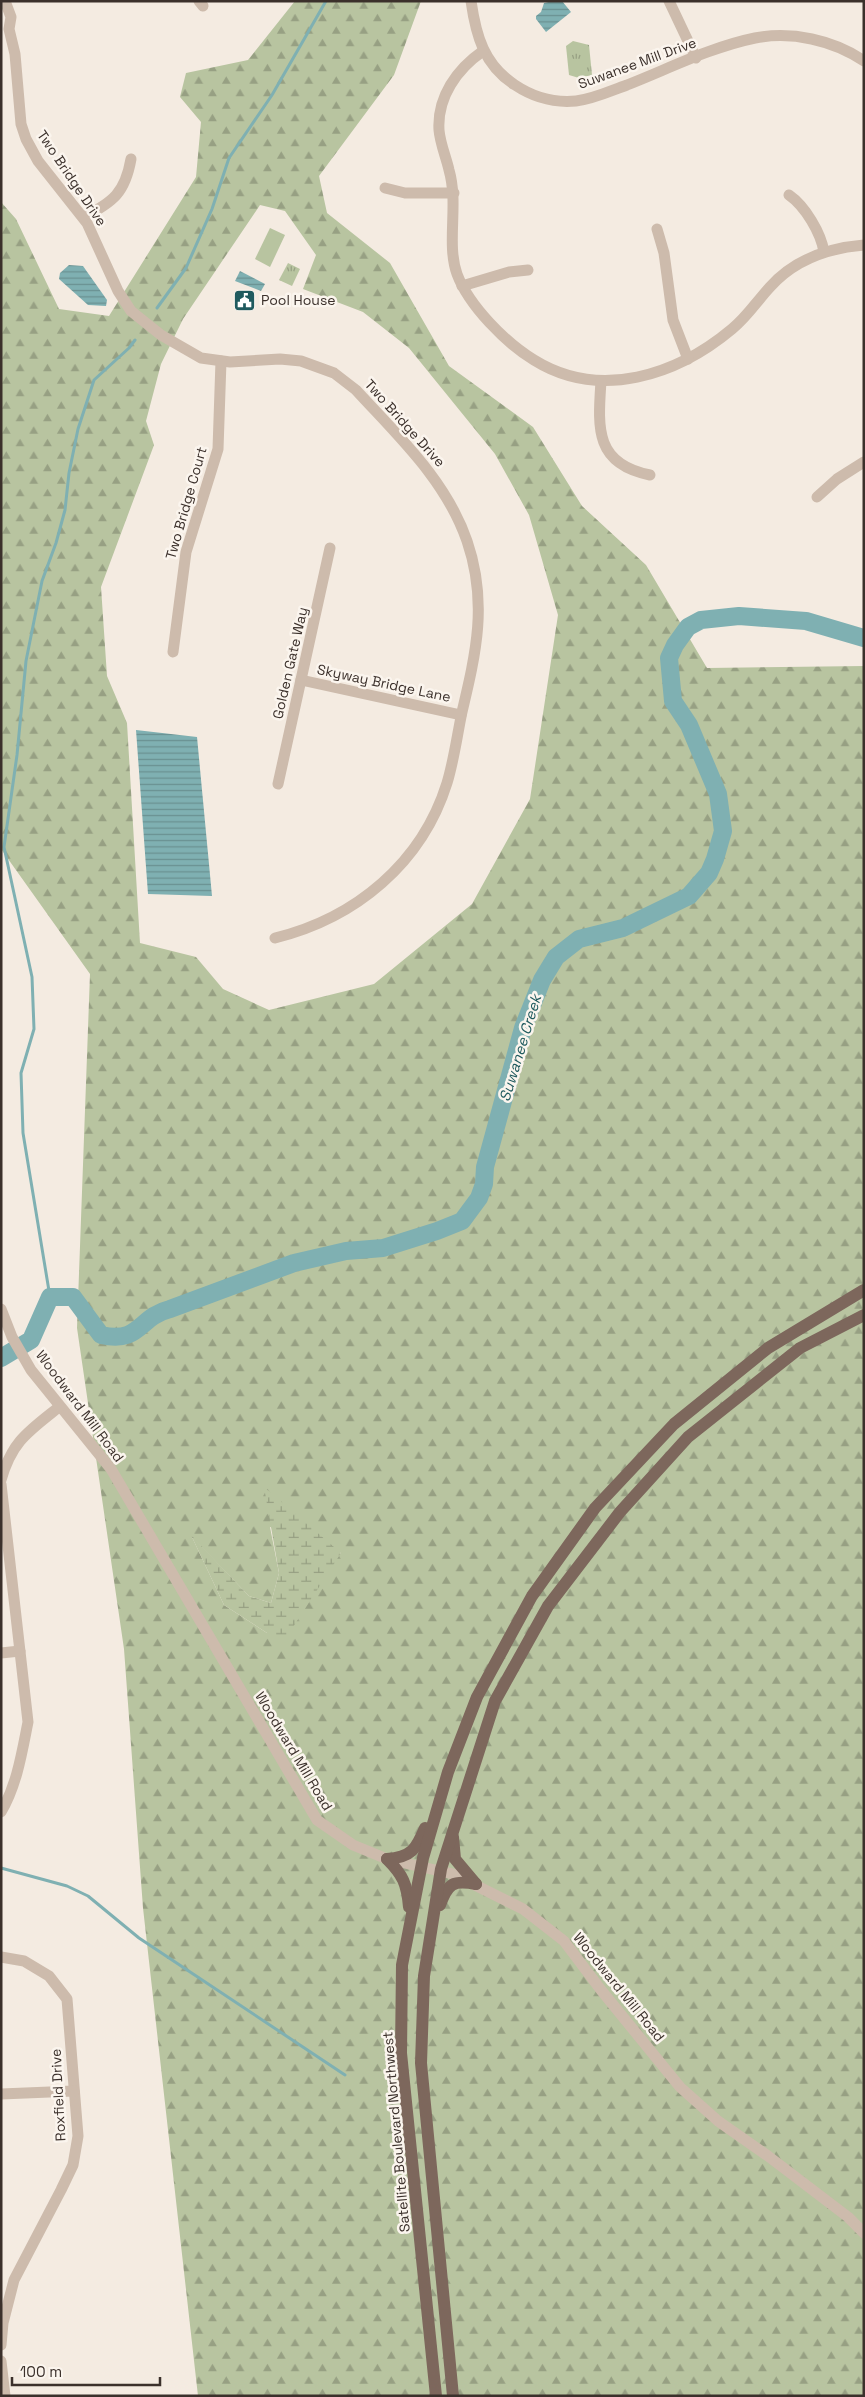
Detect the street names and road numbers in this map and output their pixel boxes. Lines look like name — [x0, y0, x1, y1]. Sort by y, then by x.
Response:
street label: Suwanee Mill Drive — [575, 33, 699, 93]
street label: Two Bridge Drive — [33, 127, 111, 229]
street label: Two Bridge Drive — [361, 375, 449, 471]
street label: Two Bridge Court — [161, 445, 211, 561]
street label: Golden Gate Way — [268, 605, 312, 721]
street label: Skyway Bridge Lane — [316, 660, 452, 706]
street label: Woodward Mill Road — [32, 1346, 128, 1466]
street label: Woodward Mill Road — [251, 1688, 337, 1814]
street label: Woodward Mill Road — [569, 1929, 669, 2045]
street label: Satellite Boulevard Northwest — [378, 2031, 414, 2233]
street label: Roxfield Drive — [47, 2048, 69, 2142]

